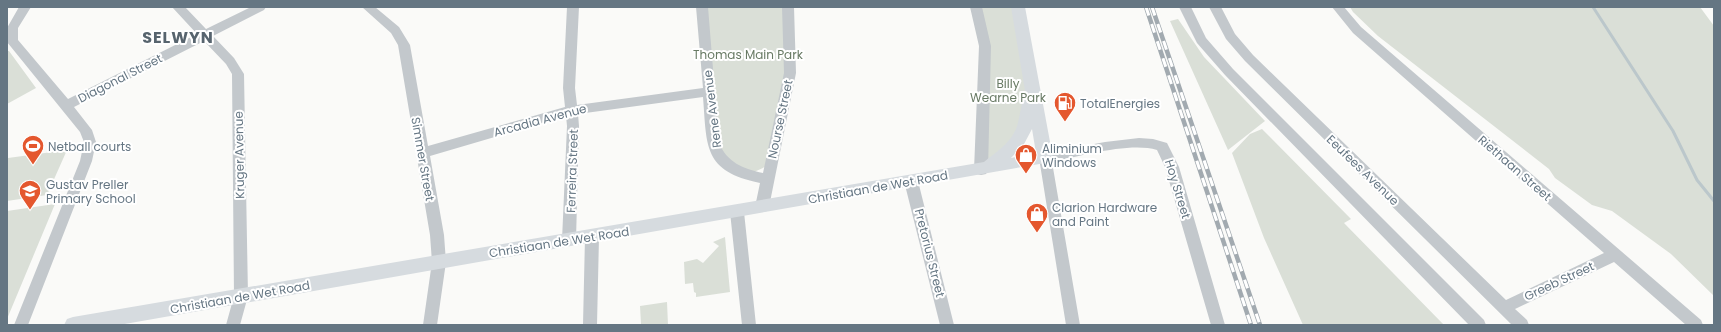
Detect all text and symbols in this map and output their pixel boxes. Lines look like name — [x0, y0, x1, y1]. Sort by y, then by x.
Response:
district label: SELWYN — [142, 26, 214, 49]
park label: Thomas Main Park — [693, 46, 804, 63]
street label: Diagonal Street — [75, 49, 165, 107]
street label: Rene Avenue — [699, 69, 725, 149]
park label: Billy Wearne Park — [970, 75, 1047, 106]
street label: Nourse Street — [763, 78, 797, 160]
fuel station icon: TotalEnergies — [1052, 90, 1078, 123]
place label: TotalEnergies — [1080, 95, 1160, 112]
street label: Arcadia Avenue — [492, 99, 588, 141]
street label: Kruger Avenue — [230, 111, 248, 199]
street label: Simmer Street — [407, 116, 439, 202]
street label: Ferreira Street — [562, 129, 582, 213]
street label: Eeufees Avenue — [1323, 131, 1403, 209]
street label: Riethaan Street — [1475, 131, 1555, 205]
sports icon: Netball courts — [20, 133, 46, 166]
place label: Netball courts — [48, 138, 131, 155]
place label: Aliminium Windows — [1042, 140, 1102, 171]
shop icon: Aliminium Windows — [1013, 142, 1039, 175]
street label: Hoy Street — [1161, 157, 1195, 221]
street label: Christiaan de Wet Road — [807, 166, 949, 208]
place label: Gustav Preller Primary School — [46, 176, 136, 207]
school or university icon: Gustav Preller Primary School — [17, 178, 43, 211]
place label: Clarion Hardware and Paint — [1052, 199, 1157, 230]
shop icon: Clarion Hardware and Paint — [1024, 201, 1050, 234]
street label: Pretorius Street — [911, 207, 949, 299]
street label: Christiaan de Wet Road — [488, 223, 630, 261]
street label: Greeb Street — [1521, 257, 1597, 305]
street label: Christiaan de Wet Road — [169, 276, 311, 318]

